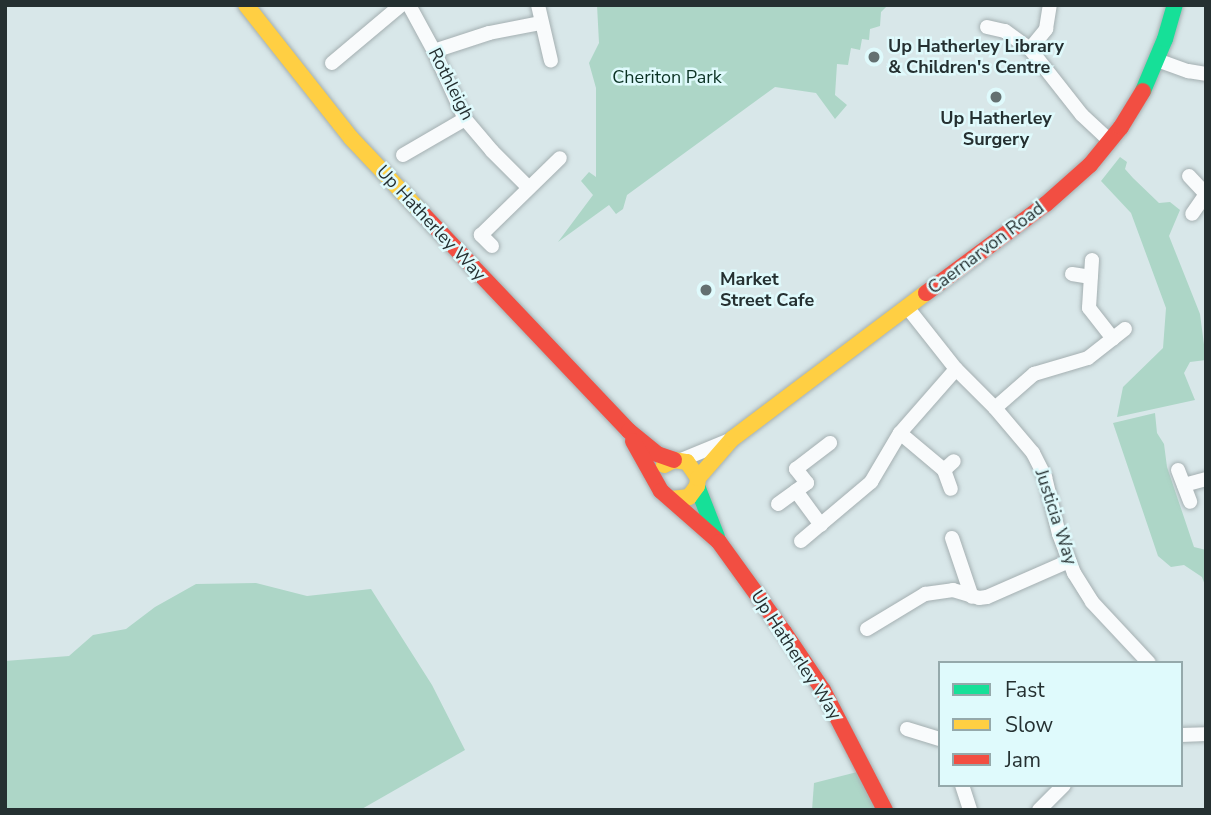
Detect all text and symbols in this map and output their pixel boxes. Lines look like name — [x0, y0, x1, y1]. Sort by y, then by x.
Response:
place label: Up Hatherley Library & Children's Centre — [888, 36, 1064, 78]
street label: Rothleigh — [424, 44, 478, 124]
marker: Up Hatherley Library & Children's Centre — [866, 49, 882, 65]
park label: Cheriton Park — [612, 66, 722, 88]
marker: Up Hatherley Surgery — [988, 89, 1004, 105]
place label: Up Hatherley Surgery — [940, 108, 1052, 150]
street label: Up Hatherley Way — [372, 161, 490, 285]
street label: Caernarvon Road — [924, 197, 1048, 299]
place label: Market Street Cafe — [720, 269, 814, 312]
marker: Market Street Cafe — [698, 282, 714, 298]
street label: Justicia Way — [1030, 467, 1082, 567]
street label: Up Hatherley Way — [746, 586, 846, 724]
legend — [938, 661, 1183, 787]
text: Fast — [1005, 676, 1045, 704]
text: Slow — [1005, 711, 1053, 739]
text: Jam — [1005, 746, 1041, 774]

